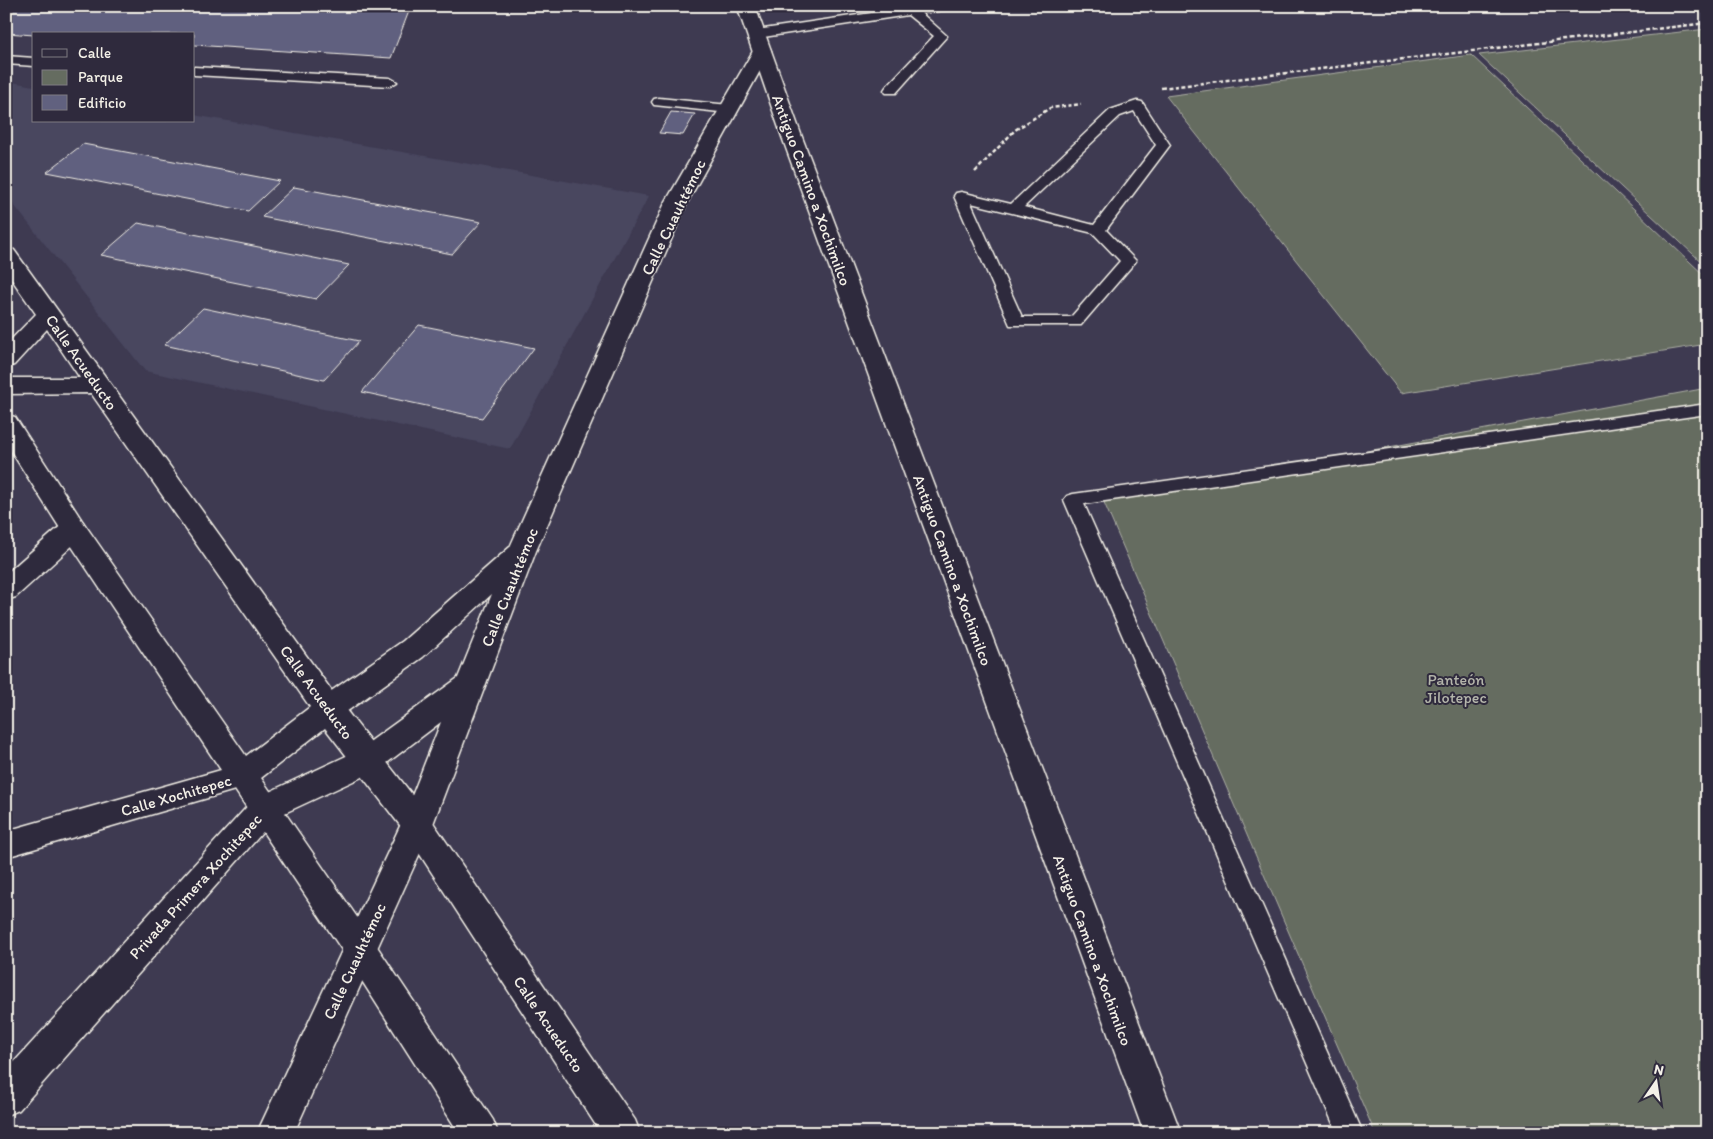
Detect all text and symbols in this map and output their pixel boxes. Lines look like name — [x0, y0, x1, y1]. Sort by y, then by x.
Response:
legend — [32, 32, 195, 122]
text: Calle — [78, 44, 111, 62]
text: Parque — [78, 68, 123, 86]
street label: Antiguo Camino a Xochimilco — [768, 92, 855, 288]
text: Edificio — [78, 94, 126, 112]
street label: Calle Cuauhtémoc — [637, 156, 710, 278]
street label: Calle Acueducto — [42, 311, 122, 414]
street label: Antiguo Camino a Xochimilco — [909, 472, 996, 668]
street label: Calle Cuauhtémoc — [477, 525, 542, 649]
street label: Calle Acueducto — [276, 641, 357, 743]
park label: Panteón Jilotepec — [1425, 670, 1487, 707]
street label: Calle Xochitepec — [119, 771, 234, 820]
street label: Privada Primera Xochitepec — [125, 810, 266, 963]
street label: Antiguo Camino a Xochimilco — [1049, 852, 1136, 1048]
street label: Calle Cuauhtémoc — [319, 900, 390, 1023]
street label: Calle Acueducto — [509, 972, 588, 1076]
north arrow — [1630, 1056, 1680, 1106]
text: N — [1652, 1060, 1665, 1079]

